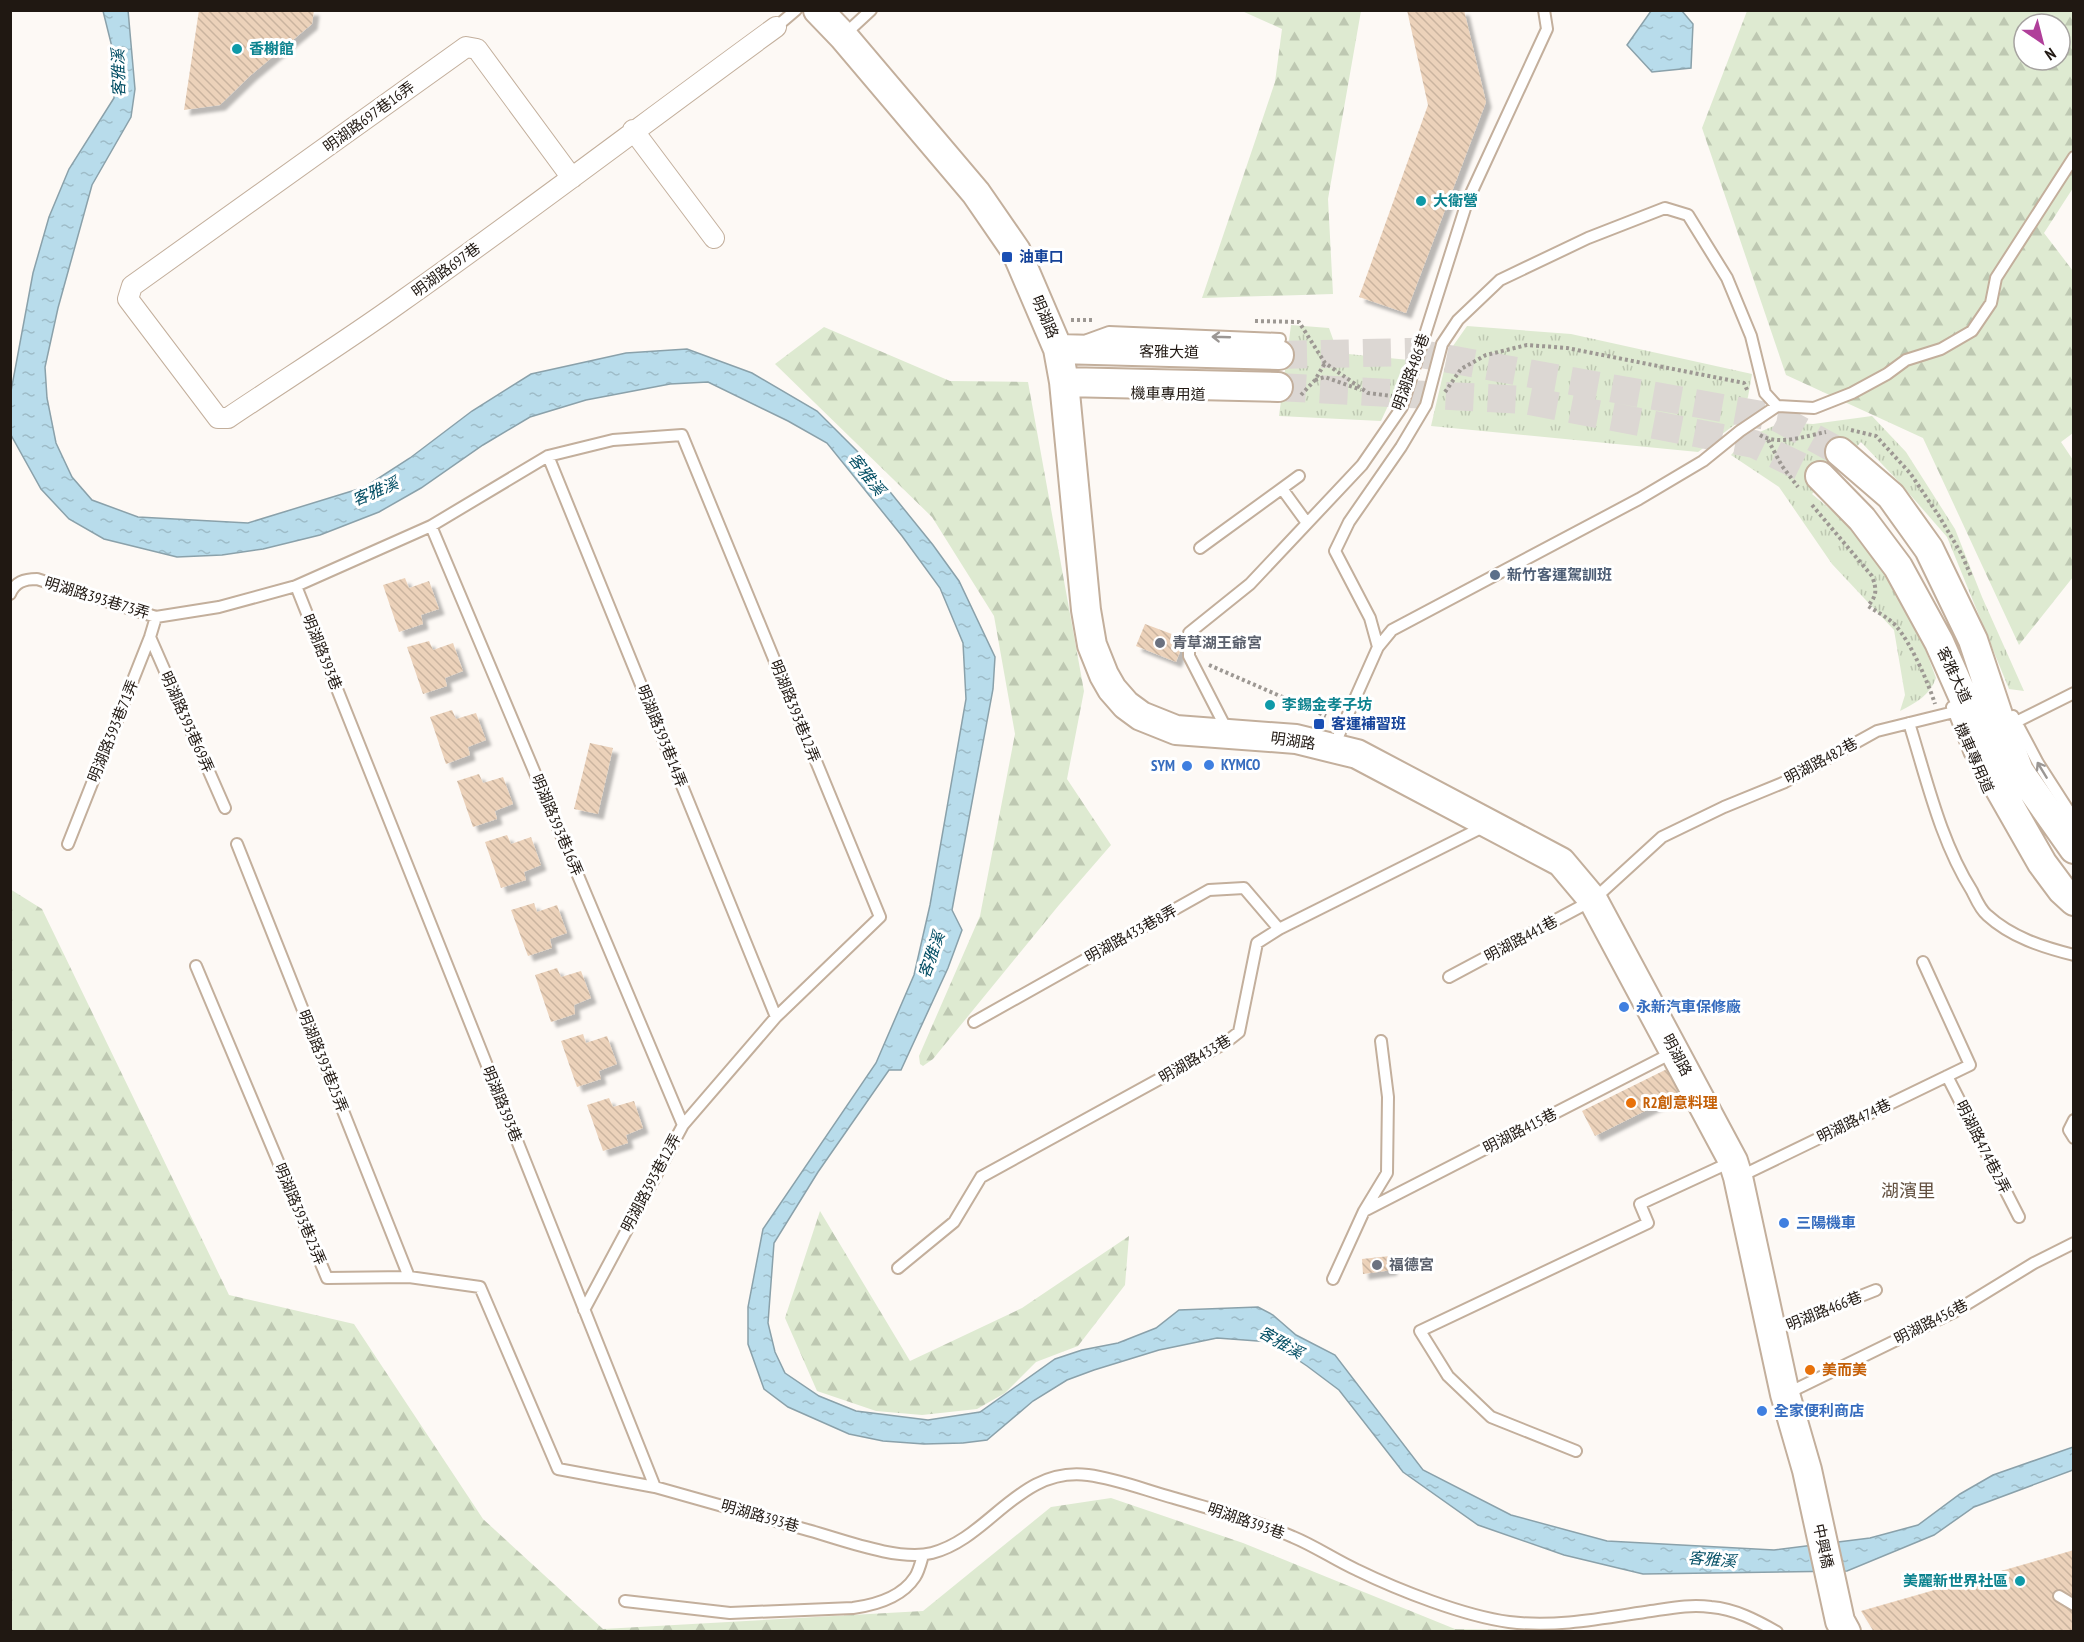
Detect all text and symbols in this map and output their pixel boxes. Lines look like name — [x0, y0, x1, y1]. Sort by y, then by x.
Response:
north arrow — [2012, 12, 2072, 72]
place label: 香榭館 — [249, 39, 294, 58]
marker: 香榭館 — [230, 42, 244, 56]
text: N — [2041, 44, 2060, 65]
water label: 客雅溪 — [108, 47, 128, 97]
street label: 明湖路697巷16弄 — [319, 77, 418, 156]
place label: 大衛營 — [1433, 191, 1478, 210]
marker: 大衛營 — [1414, 194, 1428, 208]
street label: 明湖路697巷 — [408, 238, 484, 301]
place label: 油車口 — [1019, 247, 1064, 266]
marker: 油車口 — [1000, 250, 1014, 264]
street label: 明湖路 — [1028, 292, 1063, 341]
one-way arrow — [1212, 331, 1232, 342]
street label: 明湖路486巷 — [1388, 331, 1433, 413]
street label: 客雅大道 — [1139, 341, 1199, 362]
street label: 機車專用道 — [1130, 383, 1206, 404]
water label: 客雅溪 — [844, 449, 891, 501]
water label: 客雅溪 — [349, 472, 403, 510]
place label: 新竹客運駕訓班 — [1507, 565, 1612, 584]
marker: 新竹客運駕訓班 — [1488, 568, 1502, 582]
street label: 明湖路393巷73弄 — [42, 573, 152, 623]
street label: 明湖路393巷 — [299, 611, 346, 693]
place label: 青草湖王爺宮 — [1172, 633, 1262, 652]
marker: 青草湖王爺宮 — [1153, 636, 1167, 650]
street label: 客雅大道 — [1933, 644, 1976, 706]
street label: 明湖路393巷12弄 — [766, 657, 825, 765]
street label: 明湖路393巷69弄 — [157, 668, 218, 775]
street label: 明湖路393巷71弄 — [83, 677, 142, 785]
street label: 明湖路393巷14弄 — [633, 682, 692, 790]
place label: 李錫金孝子坊 — [1282, 695, 1372, 714]
marker: 李錫金孝子坊 — [1263, 698, 1277, 712]
place label: 客運補習班 — [1331, 714, 1406, 733]
marker: 客運補習班 — [1312, 717, 1326, 731]
street label: 機車專用道 — [1951, 720, 1998, 796]
street label: 明湖路 — [1269, 728, 1317, 753]
street label: 明湖路482巷 — [1781, 733, 1861, 788]
place label: KYMCO — [1221, 755, 1260, 774]
place label: SYM — [1151, 756, 1175, 775]
marker: KYMCO — [1202, 758, 1216, 772]
marker: SYM — [1180, 759, 1194, 773]
one-way arrow — [2036, 762, 2048, 779]
street label: 明湖路393巷16弄 — [527, 771, 587, 879]
street label: 明湖路433巷8弄 — [1082, 901, 1180, 967]
street label: 明湖路441巷 — [1481, 911, 1561, 966]
water label: 客雅溪 — [913, 927, 949, 981]
place label: 永新汽車保修廠 — [1636, 997, 1741, 1016]
marker: 永新汽車保修廠 — [1617, 1000, 1631, 1014]
street label: 明湖路393巷25弄 — [294, 1007, 353, 1115]
street label: 明湖路433巷 — [1155, 1030, 1234, 1087]
street label: 明湖路 — [1658, 1030, 1696, 1079]
street label: 明湖路393巷 — [479, 1063, 526, 1145]
place label: R2創意料理 — [1643, 1093, 1718, 1112]
street label: 明湖路474巷 — [1814, 1094, 1894, 1147]
marker: R2創意料理 — [1624, 1096, 1638, 1110]
street label: 明湖路474巷2弄 — [1952, 1097, 2015, 1197]
street label: 明湖路415巷 — [1480, 1104, 1560, 1157]
street label: 明湖路393巷12弄 — [617, 1130, 684, 1235]
street label: 明湖路393巷23弄 — [270, 1160, 330, 1268]
district label: 湖濱里 — [1881, 1179, 1935, 1202]
place label: 三陽機車 — [1796, 1213, 1856, 1232]
marker: 三陽機車 — [1777, 1216, 1791, 1230]
place label: 福德宮 — [1389, 1255, 1434, 1274]
marker: 福德宮 — [1370, 1258, 1384, 1272]
street label: 明湖路466巷 — [1783, 1287, 1865, 1334]
street label: 明湖路456巷 — [1891, 1295, 1971, 1348]
water label: 客雅溪 — [1255, 1321, 1309, 1364]
place label: 美而美 — [1822, 1360, 1867, 1379]
marker: 美而美 — [1803, 1363, 1817, 1377]
place label: 全家便利商店 — [1774, 1401, 1864, 1420]
marker: 全家便利商店 — [1755, 1404, 1769, 1418]
street label: 明湖路393巷 — [719, 1495, 801, 1536]
street label: 明湖路393巷 — [1205, 1498, 1287, 1543]
street label: 中興橋 — [1810, 1522, 1837, 1570]
water label: 客雅溪 — [1687, 1547, 1739, 1571]
place label: 美麗新世界社區 — [1903, 1571, 2008, 1590]
marker: 美麗新世界社區 — [2013, 1574, 2027, 1588]

